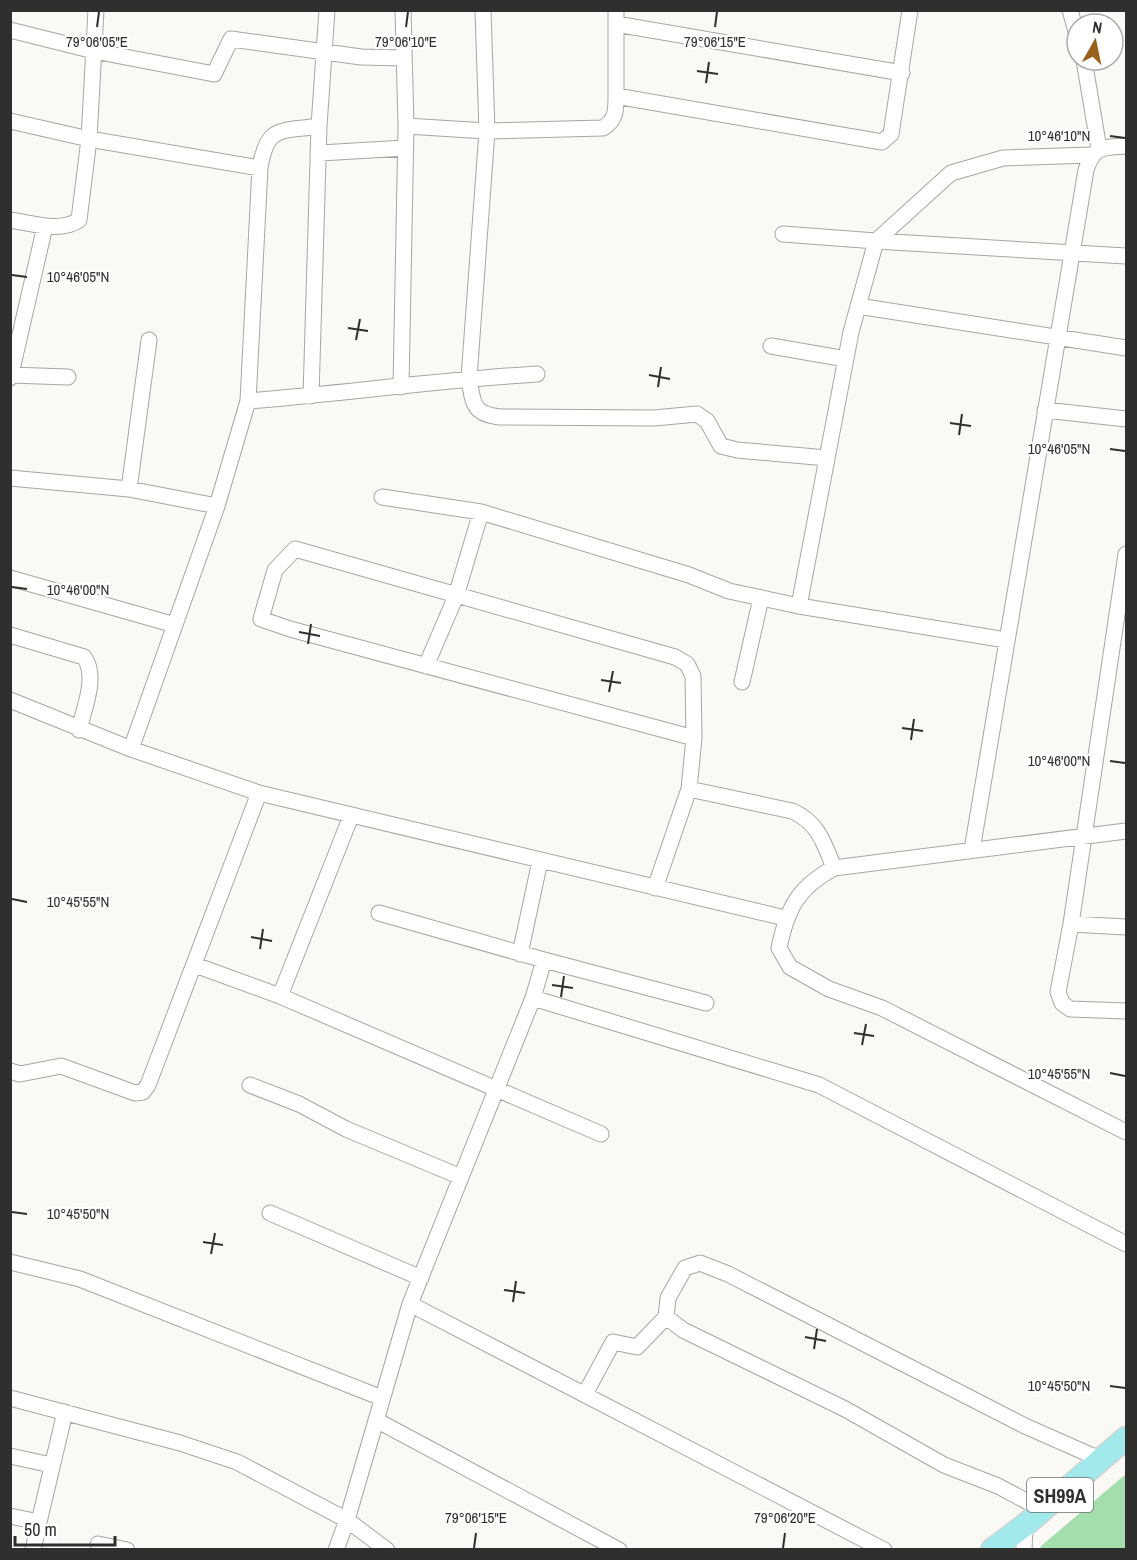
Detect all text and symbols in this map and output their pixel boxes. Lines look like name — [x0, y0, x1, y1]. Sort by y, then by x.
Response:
north arrow — [1065, 12, 1125, 72]
text: N — [1091, 16, 1104, 39]
text: 79°06'05"E — [66, 31, 128, 52]
text: 79°06'10"E — [375, 31, 437, 52]
text: 79°06'15"E — [684, 31, 746, 52]
text: 10°46'10"N — [1028, 125, 1090, 146]
text: 10°46'05"N — [47, 266, 109, 287]
text: 10°46'05"N — [1028, 438, 1090, 459]
text: 10°46'00"N — [47, 579, 109, 600]
text: 10°46'00"N — [1028, 750, 1090, 771]
text: 10°45'55"N — [47, 891, 109, 912]
text: 10°45'55"N — [1028, 1063, 1090, 1084]
text: 10°45'50"N — [47, 1203, 109, 1224]
text: 10°45'50"N — [1028, 1375, 1090, 1396]
road number: SH99A — [1027, 1478, 1093, 1512]
text: 79°06'15"E — [445, 1507, 507, 1528]
text: 79°06'20"E — [754, 1507, 816, 1528]
scale bar — [15, 1509, 116, 1547]
text: 50 m — [24, 1517, 57, 1542]

